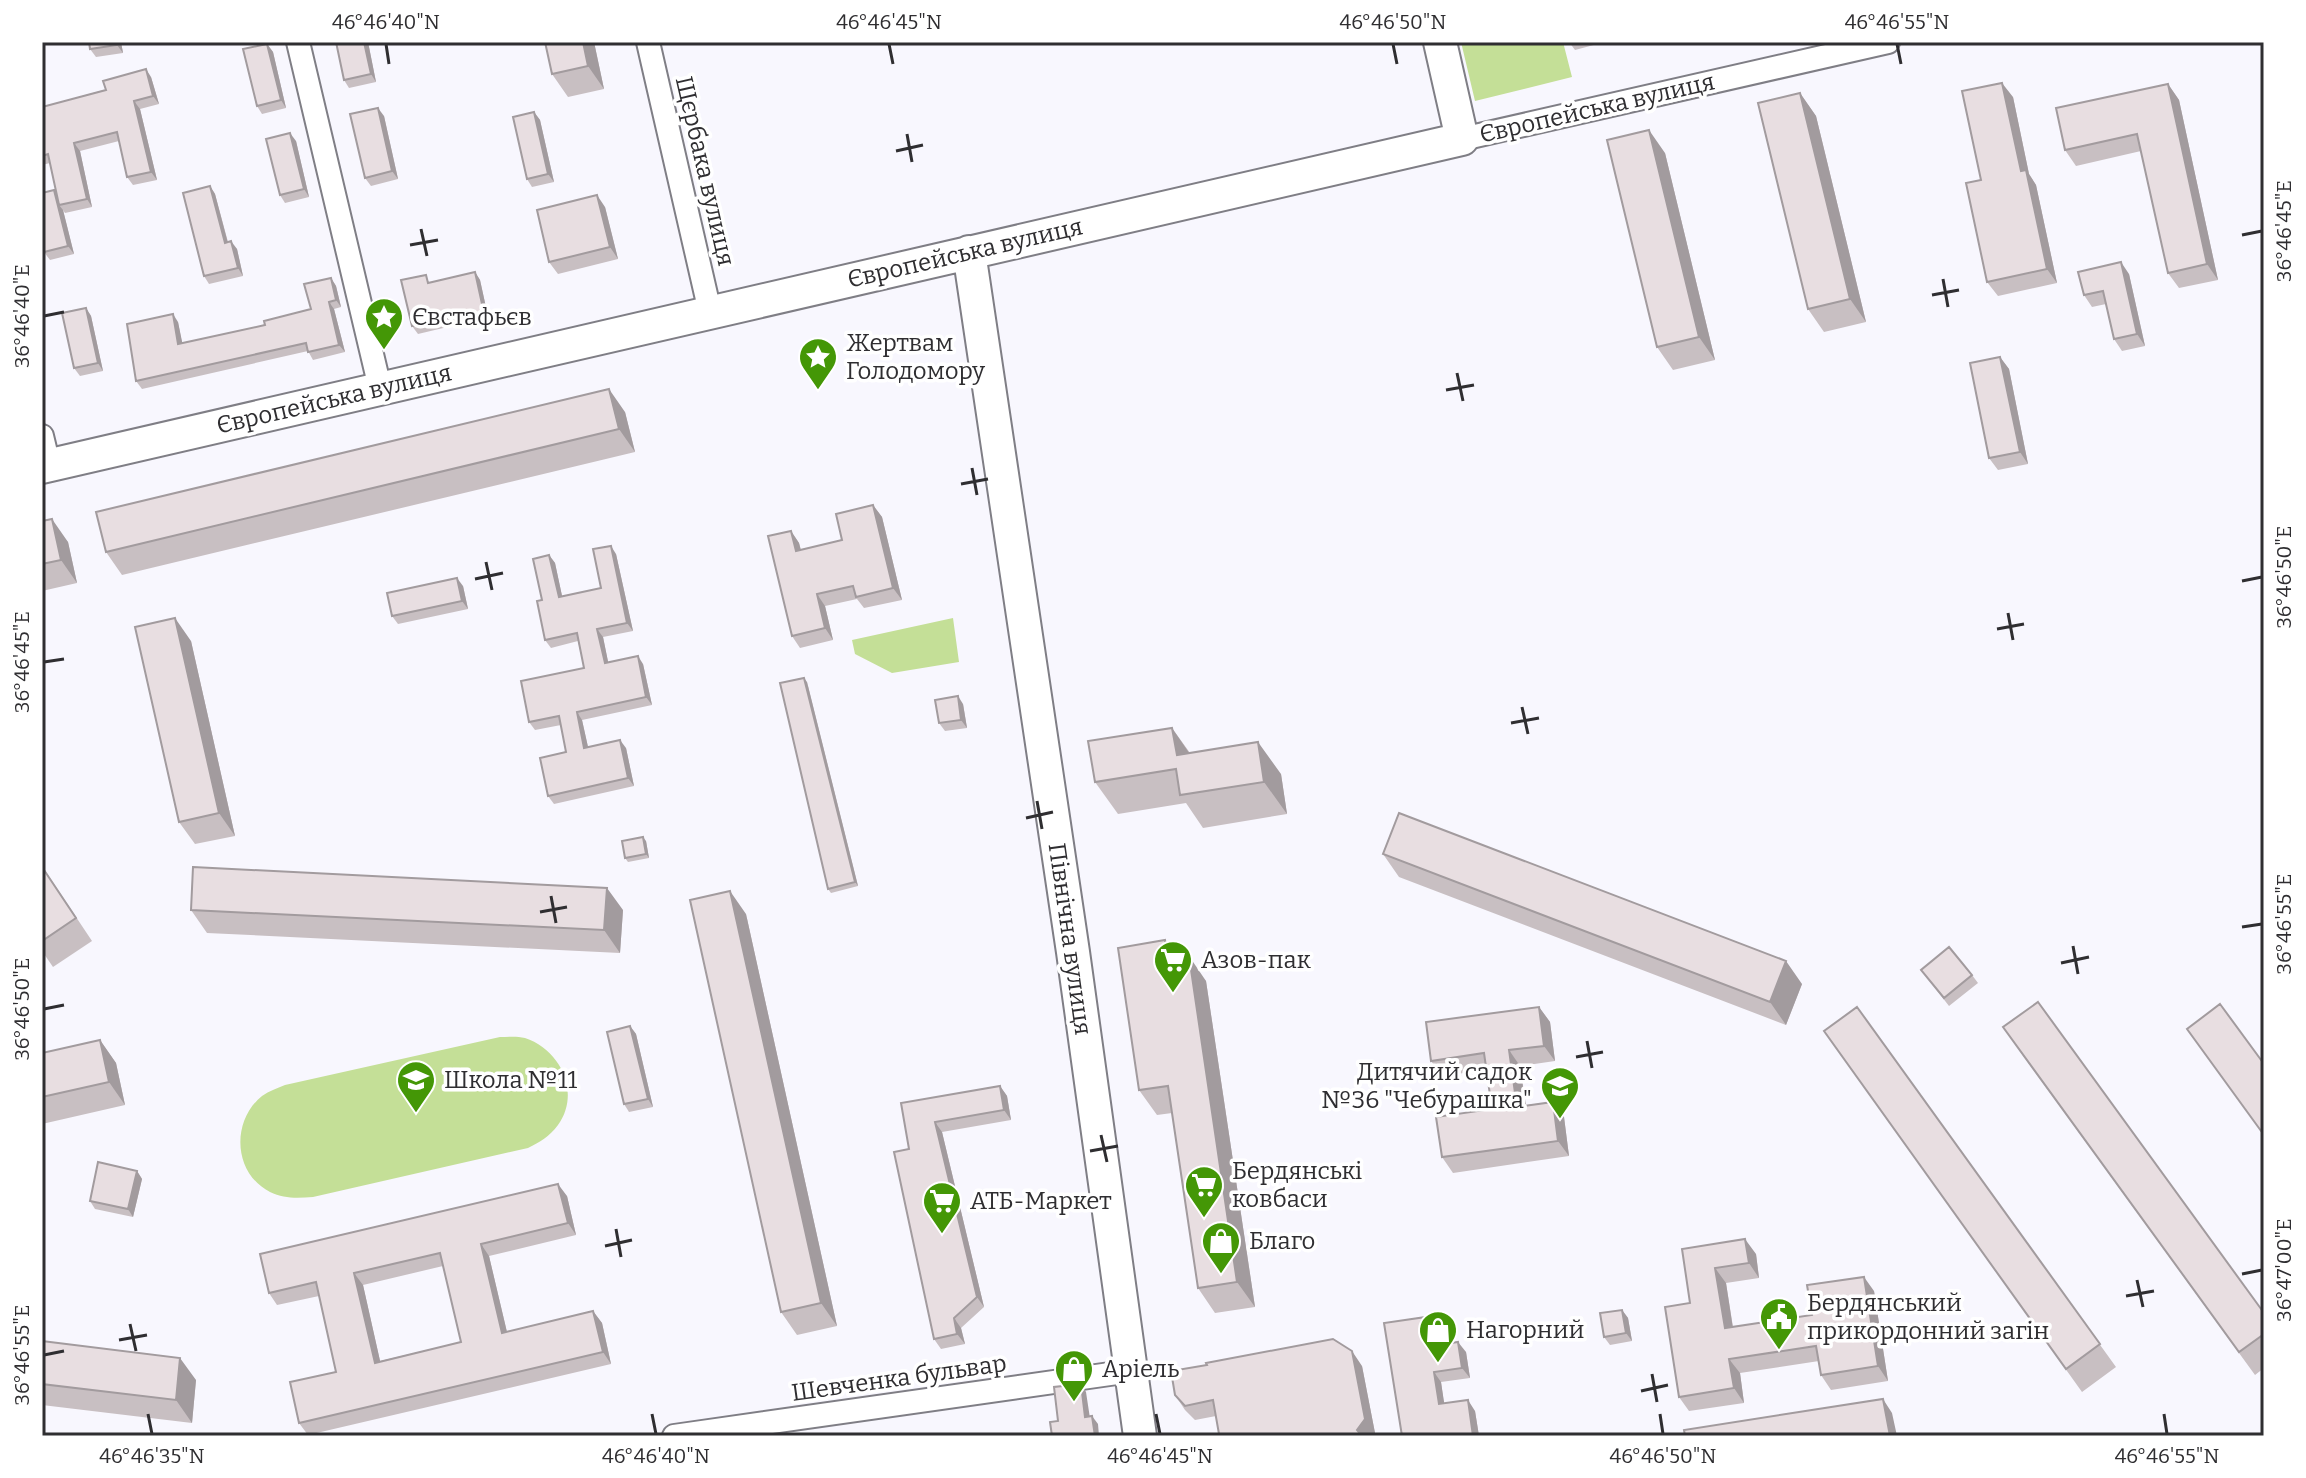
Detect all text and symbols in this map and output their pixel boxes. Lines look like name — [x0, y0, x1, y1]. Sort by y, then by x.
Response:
text: 46°46'40"N — [332, 10, 440, 34]
text: 46°46'45"N — [836, 10, 942, 34]
text: 46°46'50"N — [1340, 10, 1447, 34]
text: 46°46'55"N — [1845, 10, 1949, 34]
street label: Європейська вулиця — [1477, 67, 1717, 149]
street label: Щєрбака вулиця — [670, 73, 740, 269]
text: 36°46'45"E — [2272, 180, 2296, 282]
street label: Європейська вулиця — [845, 212, 1085, 294]
text: 36°46'40"E — [10, 264, 34, 368]
place icon: Євстафьєв — [363, 296, 405, 351]
place label: Євстафьєв — [412, 303, 532, 331]
place label: Жертвам Голодомору — [846, 329, 985, 385]
place icon: Жертвам Голодомору — [797, 336, 839, 391]
street label: Європейська вулиця — [214, 358, 454, 440]
text: 36°46'50"E — [2272, 525, 2296, 629]
text: 36°46'45"E — [10, 611, 34, 713]
street label: Північна вулиця — [1043, 841, 1097, 1037]
text: 36°46'55"E — [2272, 874, 2296, 974]
supermarket icon: Азов-пак — [1152, 939, 1194, 994]
place label: Азов-пак — [1201, 946, 1311, 974]
text: 36°46'50"E — [10, 957, 34, 1061]
place label: Дитячий садок №36 "Чебурашка" — [1321, 1058, 1532, 1114]
school or university icon: Школа №11 — [395, 1059, 437, 1114]
school or university icon: Дитячий садок №36 "Чебурашка" — [1539, 1065, 1581, 1120]
place label: Школа №11 — [444, 1066, 578, 1094]
place label: Бердянські ковбаси — [1232, 1157, 1362, 1213]
supermarket icon: Бердянські ковбаси — [1183, 1164, 1225, 1219]
supermarket icon: АТБ-Маркет — [921, 1180, 963, 1235]
place label: АТБ-Маркет — [970, 1187, 1112, 1215]
text: 36°47'00"E — [2272, 1218, 2296, 1322]
shop icon: Благо — [1200, 1220, 1242, 1275]
place label: Благо — [1249, 1227, 1315, 1255]
place label: Бердянський прикордонний загін — [1807, 1289, 2049, 1345]
public building icon: Бердянський прикордонний загін — [1758, 1296, 1800, 1351]
text: 36°46'55"E — [10, 1305, 34, 1405]
shop icon: Нагорний — [1417, 1309, 1459, 1364]
place label: Нагорний — [1466, 1316, 1584, 1344]
shop icon: Аріель — [1053, 1348, 1095, 1403]
street label: Шевченка бульвар — [790, 1349, 1008, 1407]
place label: Аріель — [1102, 1355, 1179, 1383]
text: 46°46'35"N — [99, 1444, 205, 1468]
text: 46°46'40"N — [602, 1444, 710, 1468]
text: 46°46'45"N — [1107, 1444, 1213, 1468]
text: 46°46'50"N — [1610, 1444, 1717, 1468]
text: 46°46'55"N — [2115, 1444, 2219, 1468]

